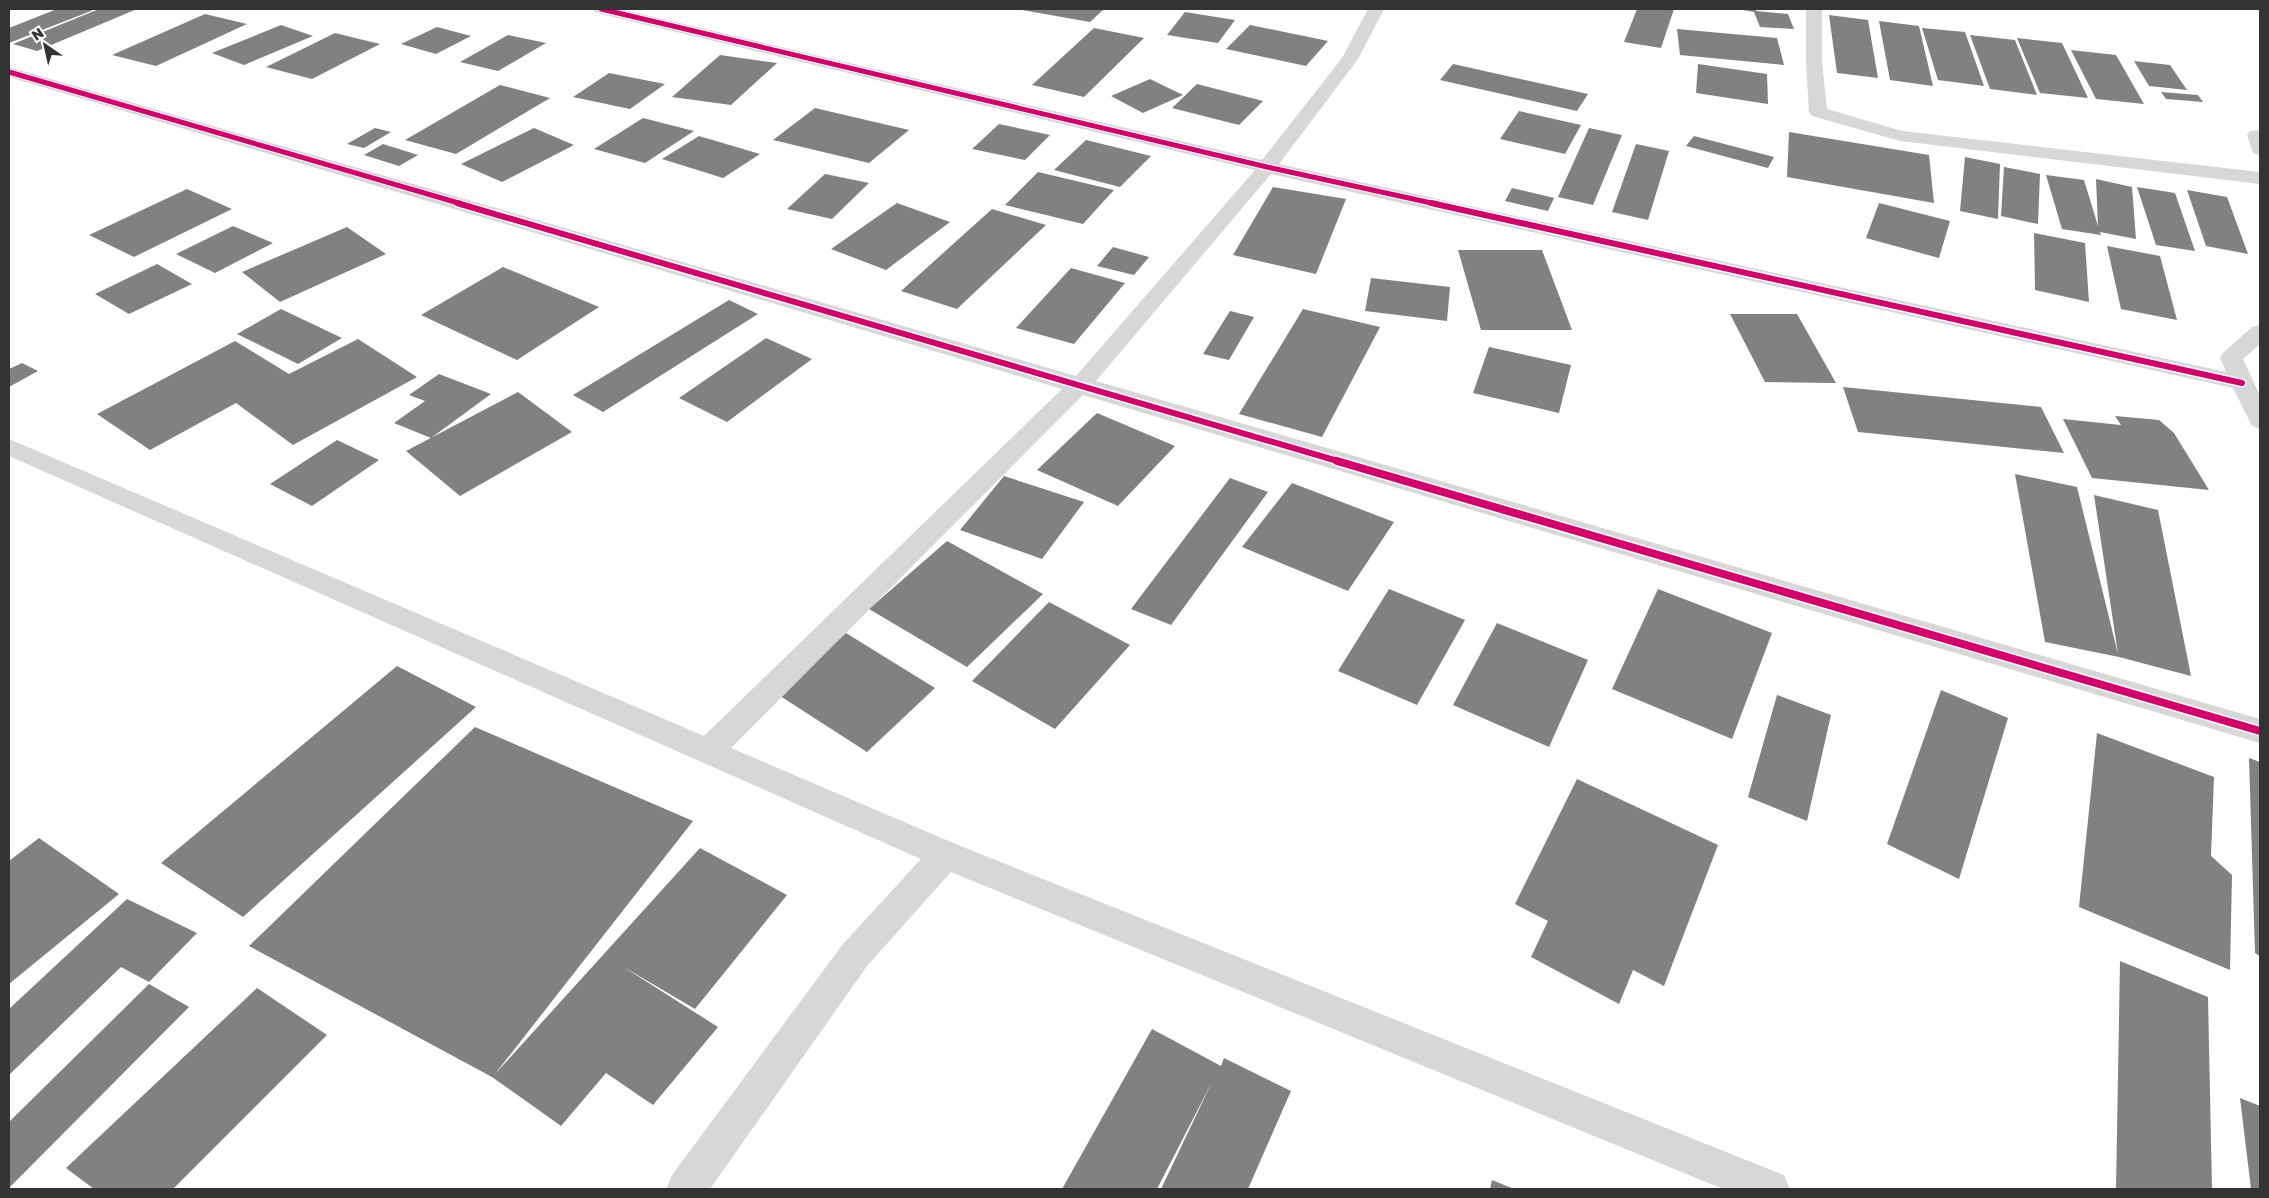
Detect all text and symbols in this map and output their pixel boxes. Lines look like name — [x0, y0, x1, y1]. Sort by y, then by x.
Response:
north arrow — [20, 20, 70, 70]
text: N — [28, 24, 47, 44]

